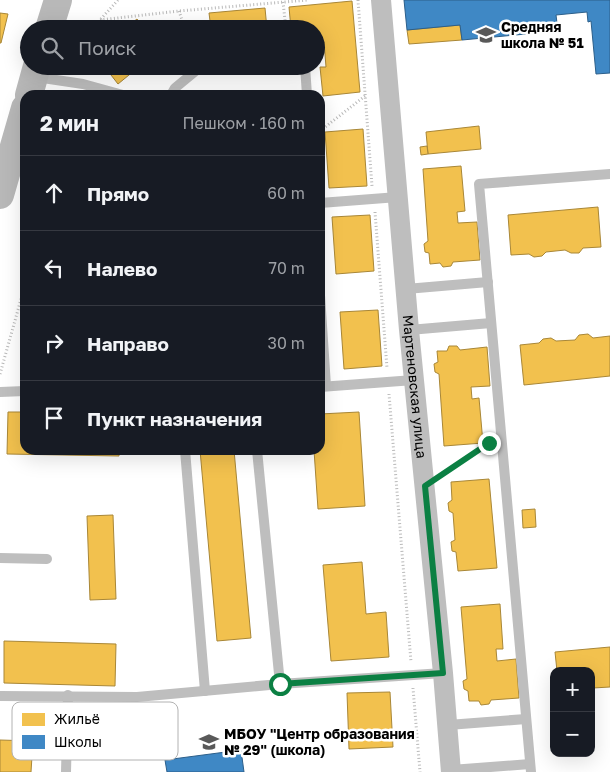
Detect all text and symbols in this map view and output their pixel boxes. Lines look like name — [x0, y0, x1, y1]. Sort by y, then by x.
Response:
place label: Средняя школа № 51 — [501, 18, 584, 51]
search box — [20, 20, 325, 75]
school or university icon: Средняя школа № 51 — [475, 24, 497, 46]
icon: search — [38, 34, 66, 62]
text: Поиск — [78, 36, 137, 59]
text: 2 мин — [40, 110, 99, 136]
text: Пешком · 160 m — [182, 113, 305, 133]
icon: ahead — [40, 179, 68, 207]
text: Прямо — [87, 182, 149, 205]
text: 60 m — [267, 183, 305, 203]
icon: left — [40, 254, 68, 282]
text: Налево — [87, 257, 157, 280]
text: 70 m — [268, 258, 305, 278]
street label: Мартеновская улица — [400, 314, 431, 459]
icon: right — [40, 329, 68, 357]
text: Направо — [87, 332, 169, 355]
text: 30 m — [268, 333, 305, 353]
icon: arrive — [40, 404, 68, 432]
text: Пункт назначения — [87, 407, 262, 430]
route end — [478, 432, 501, 455]
map controls — [550, 667, 595, 757]
button: + — [550, 667, 595, 712]
route start — [269, 673, 292, 696]
legend — [12, 702, 178, 760]
text: Жильё — [54, 710, 100, 727]
button: − — [550, 712, 595, 757]
place label: МБОУ "Центр образования № 29" (школа) — [224, 725, 415, 758]
school or university icon: МБОУ "Центр образования № 29" (школа) — [198, 731, 220, 753]
text: Школы — [54, 733, 102, 750]

